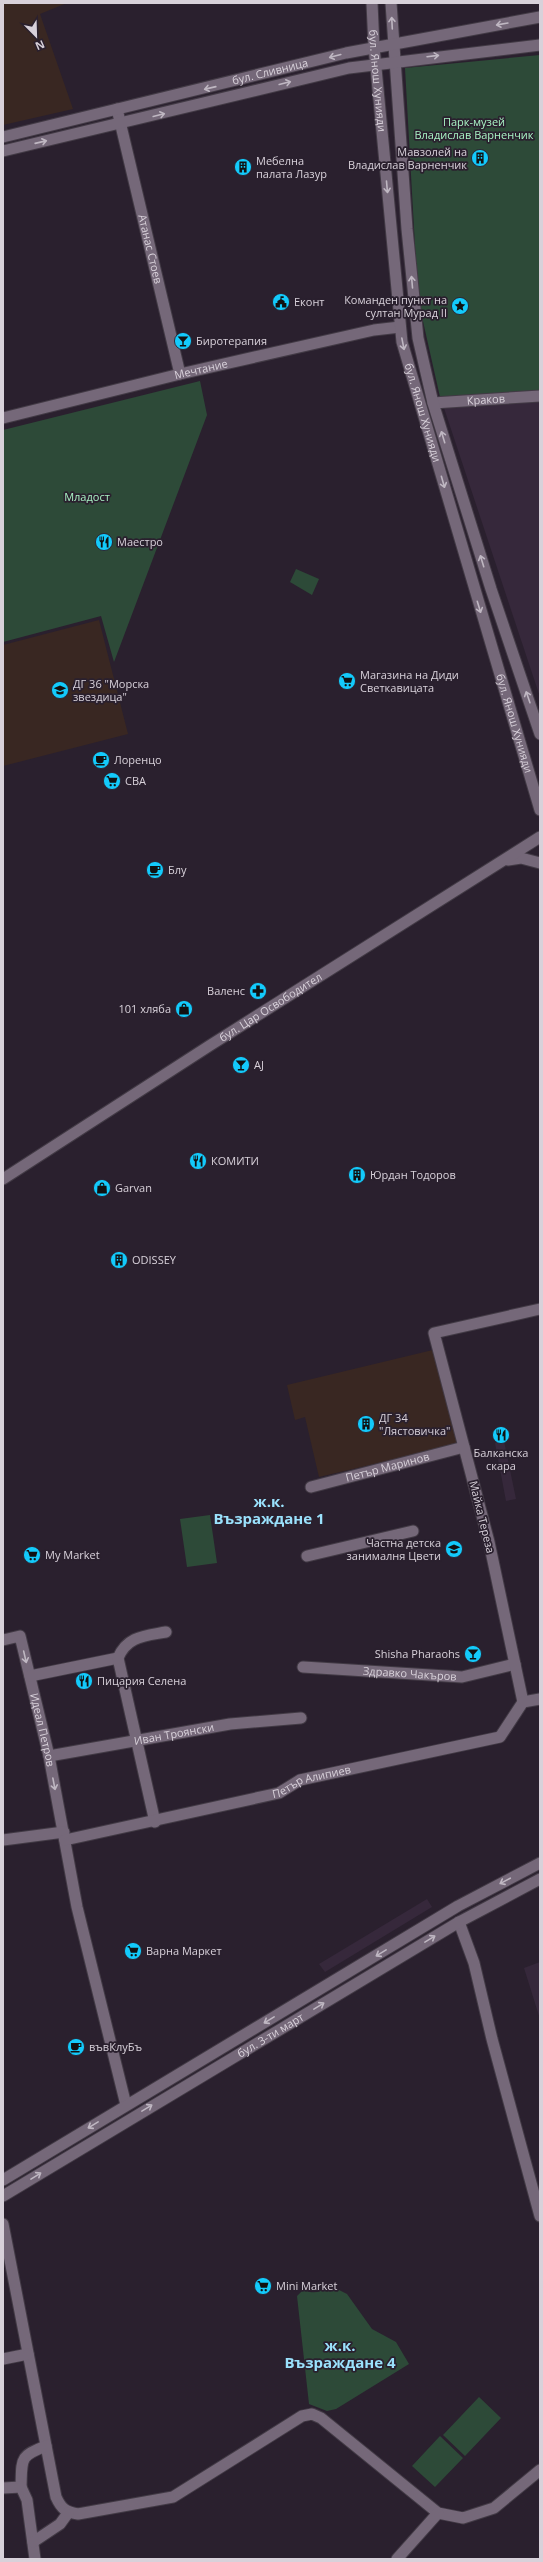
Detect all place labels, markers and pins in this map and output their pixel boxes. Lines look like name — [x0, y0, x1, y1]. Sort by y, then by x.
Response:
place label: Мавзолей на Владислав Варненчик — [348, 144, 467, 172]
building icon: Мавзолей на Владислав Варненчик — [470, 148, 490, 168]
place label: Мебелна палата Лазур — [256, 153, 327, 181]
building icon: Мебелна палата Лазур — [233, 157, 253, 177]
public building icon: Еконт — [271, 292, 291, 312]
place label: Команден пункт на султан Мурад II — [344, 292, 447, 320]
place label: Еконт — [294, 294, 325, 309]
place icon: Команден пункт на султан Мурад II — [450, 296, 470, 316]
bar icon: Биротерапия — [173, 331, 193, 351]
place label: Биротерапия — [196, 333, 267, 348]
restaurant icon: Маестро — [94, 532, 114, 552]
place label: Маестро — [117, 534, 163, 549]
place label: Магазина на Диди Светкавицата — [360, 667, 459, 695]
supermarket icon: Магазина на Диди Светкавицата — [337, 671, 357, 691]
place label: ДГ 36 "Морска звездица" — [73, 676, 149, 704]
school or university icon: ДГ 36 "Морска звездица" — [50, 680, 70, 700]
cafe icon: Лоренцо — [91, 750, 111, 770]
place label: Лоренцо — [114, 752, 162, 767]
supermarket icon: CBA — [102, 771, 122, 791]
place label: CBA — [125, 773, 146, 788]
cafe icon: Блу — [145, 860, 165, 880]
place label: Блу — [168, 862, 187, 877]
pharmacy icon: Валенс — [248, 981, 268, 1001]
place label: Валенс — [207, 983, 245, 998]
shop icon: 101 хляба — [174, 999, 194, 1019]
place label: 101 хляба — [118, 1001, 171, 1016]
bar icon: AJ — [231, 1055, 251, 1075]
place label: AJ — [254, 1057, 264, 1072]
restaurant icon: КОМИТИ — [188, 1151, 208, 1171]
place label: КОМИТИ — [211, 1153, 259, 1168]
building icon: Юрдан Тодоров — [347, 1165, 367, 1185]
place label: Юрдан Тодоров — [370, 1167, 456, 1182]
shop icon: Garvan — [92, 1178, 112, 1198]
place label: Garvan — [115, 1180, 152, 1195]
building icon: ODISSEY — [109, 1250, 129, 1270]
place label: ODISSEY — [132, 1252, 177, 1267]
place label: ДГ 34 "Лястовичка" — [379, 1410, 450, 1438]
building icon: ДГ 34 "Лястовичка" — [356, 1414, 376, 1434]
restaurant icon: Балканска скара — [491, 1425, 511, 1445]
place label: Балканска скара — [474, 1445, 528, 1473]
place label: Частна детска занималня Цвети — [346, 1535, 441, 1563]
school or university icon: Частна детска занималня Цвети — [444, 1539, 464, 1559]
supermarket icon: My Market — [22, 1545, 42, 1565]
place label: My Market — [45, 1547, 100, 1562]
bar icon: Shisha Pharaohs — [463, 1644, 483, 1664]
place label: Shisha Pharaohs — [375, 1646, 460, 1661]
restaurant icon: Пицария Селена — [74, 1671, 94, 1691]
place label: Пицария Селена — [97, 1673, 186, 1688]
supermarket icon: Варна Маркет — [123, 1941, 143, 1961]
place label: Варна Маркет — [146, 1943, 222, 1958]
cafe icon: въвКлуБъ — [66, 2037, 86, 2057]
place label: въвКлуБъ — [89, 2039, 142, 2054]
supermarket icon: Mini Market — [253, 2276, 273, 2296]
place label: Mini Market — [276, 2278, 338, 2293]

